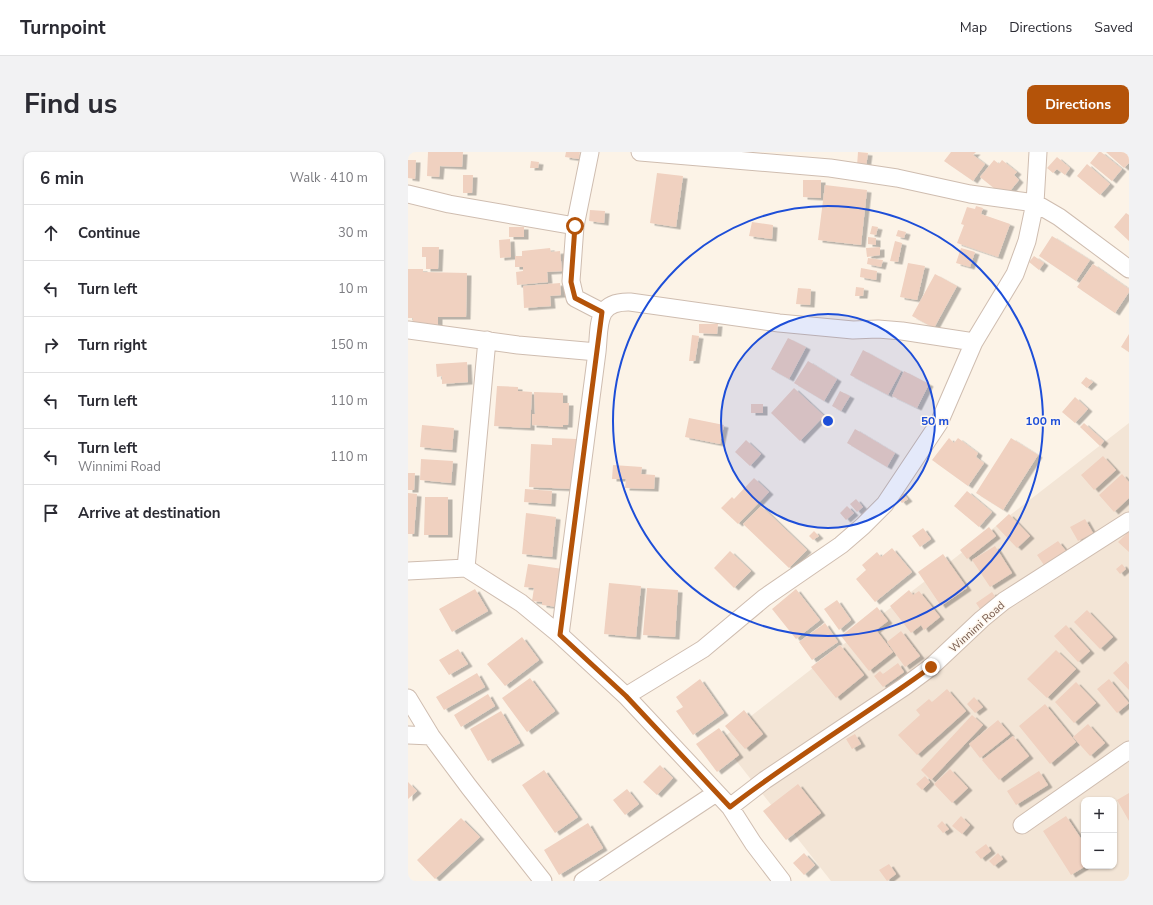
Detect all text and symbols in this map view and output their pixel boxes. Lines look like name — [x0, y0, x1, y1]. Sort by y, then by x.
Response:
text: Turnpoint — [20, 15, 106, 41]
text: Map — [960, 18, 987, 37]
text: Directions — [1009, 18, 1072, 37]
text: Saved — [1094, 18, 1133, 37]
text: Find us — [24, 85, 118, 123]
button: Directions — [1027, 85, 1129, 124]
text: 6 min — [40, 167, 84, 190]
text: Walk · 410 m — [290, 169, 368, 187]
route start — [566, 217, 584, 235]
icon: ahead — [40, 222, 62, 244]
text: Continue — [78, 223, 140, 243]
text: 30 m — [338, 224, 368, 242]
icon: left — [40, 278, 62, 300]
text: Turn left — [78, 279, 137, 299]
text: 10 m — [338, 280, 368, 298]
icon: right — [40, 334, 62, 356]
text: Turn right — [78, 335, 147, 355]
text: 150 m — [330, 336, 368, 354]
icon: left — [40, 390, 62, 412]
text: Turn left — [78, 391, 137, 411]
text: 110 m — [330, 392, 368, 410]
text: 50 m — [921, 413, 949, 429]
text: 100 m — [1025, 413, 1061, 429]
centre of rings — [821, 414, 835, 428]
text: Turn left — [78, 438, 137, 458]
icon: left — [40, 446, 62, 468]
text: 110 m — [330, 448, 368, 466]
text: Winnimi Road — [78, 458, 161, 476]
icon: arrive — [40, 502, 62, 524]
text: Arrive at destination — [78, 503, 221, 523]
street label: Winnimi Road — [946, 598, 1008, 656]
route end — [922, 658, 940, 676]
map controls — [1081, 797, 1117, 869]
button: + — [1081, 797, 1117, 833]
button: − — [1081, 833, 1117, 869]

